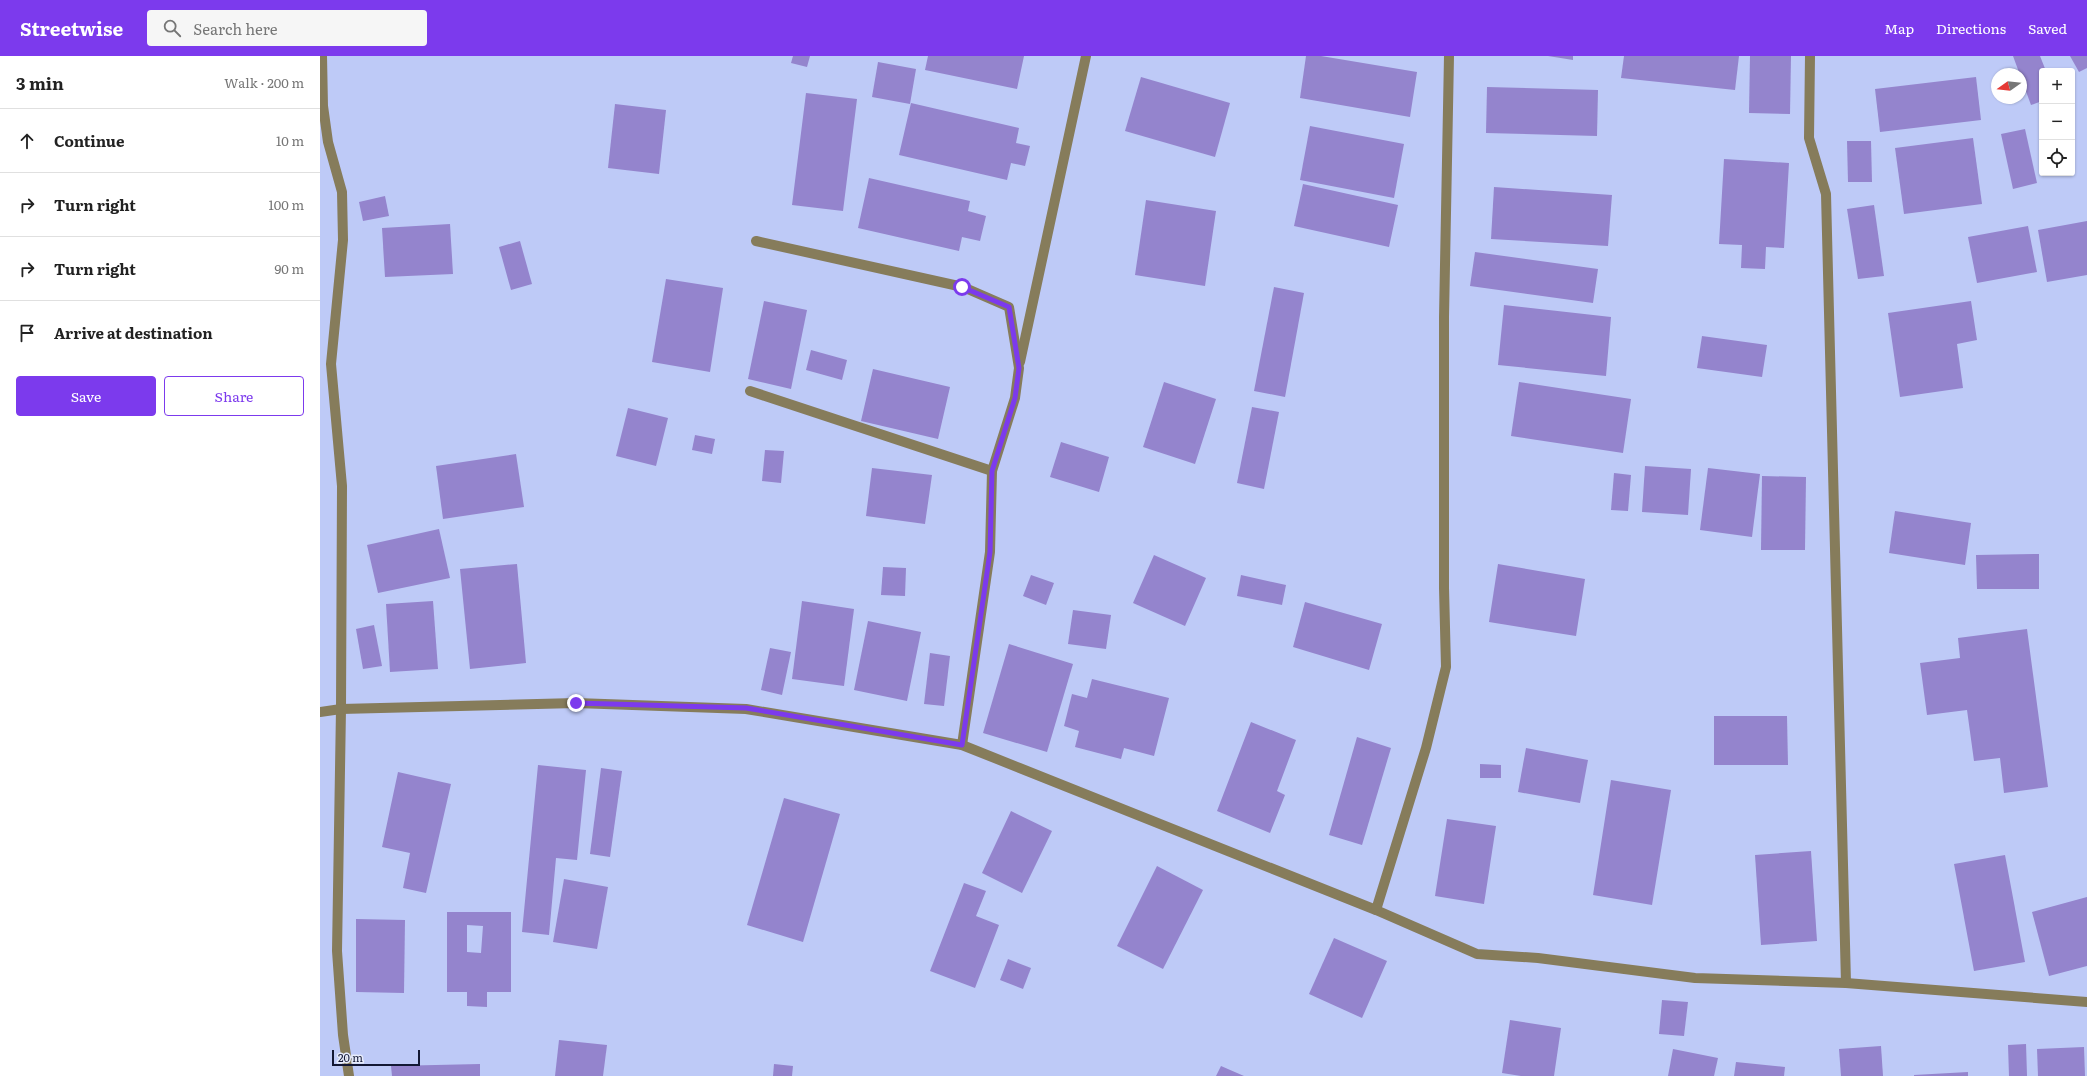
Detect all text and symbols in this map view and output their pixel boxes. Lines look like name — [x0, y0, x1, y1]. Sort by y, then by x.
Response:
search box — [147, 10, 427, 46]
text: Streetwise — [20, 14, 123, 42]
icon: search — [161, 17, 183, 39]
text: Search here — [193, 17, 277, 40]
text: Map — [1884, 18, 1914, 38]
text: Directions — [1936, 18, 2006, 38]
text: Saved — [2028, 18, 2067, 38]
north arrow — [1991, 68, 2027, 104]
map controls — [2039, 68, 2075, 176]
button: + — [2039, 68, 2075, 104]
text: 3 min — [16, 70, 64, 95]
text: Walk · 200 m — [224, 73, 304, 92]
button: − — [2039, 104, 2075, 140]
text: Continue — [54, 129, 124, 152]
icon: ahead — [16, 130, 38, 152]
text: 10 m — [276, 131, 304, 150]
button: locate — [2039, 140, 2075, 176]
text: Turn right — [54, 193, 136, 216]
icon: right — [16, 194, 38, 216]
text: 100 m — [268, 195, 304, 214]
text: Turn right — [54, 257, 136, 280]
icon: right — [16, 258, 38, 280]
text: 90 m — [274, 259, 304, 278]
route start — [953, 278, 971, 296]
text: Arrive at destination — [54, 321, 213, 344]
icon: arrive — [16, 322, 38, 344]
button: Save — [16, 376, 156, 416]
button: Share — [164, 376, 304, 416]
route end — [567, 694, 585, 712]
scale bar — [332, 1048, 420, 1067]
text: 20 m — [338, 1049, 363, 1065]

